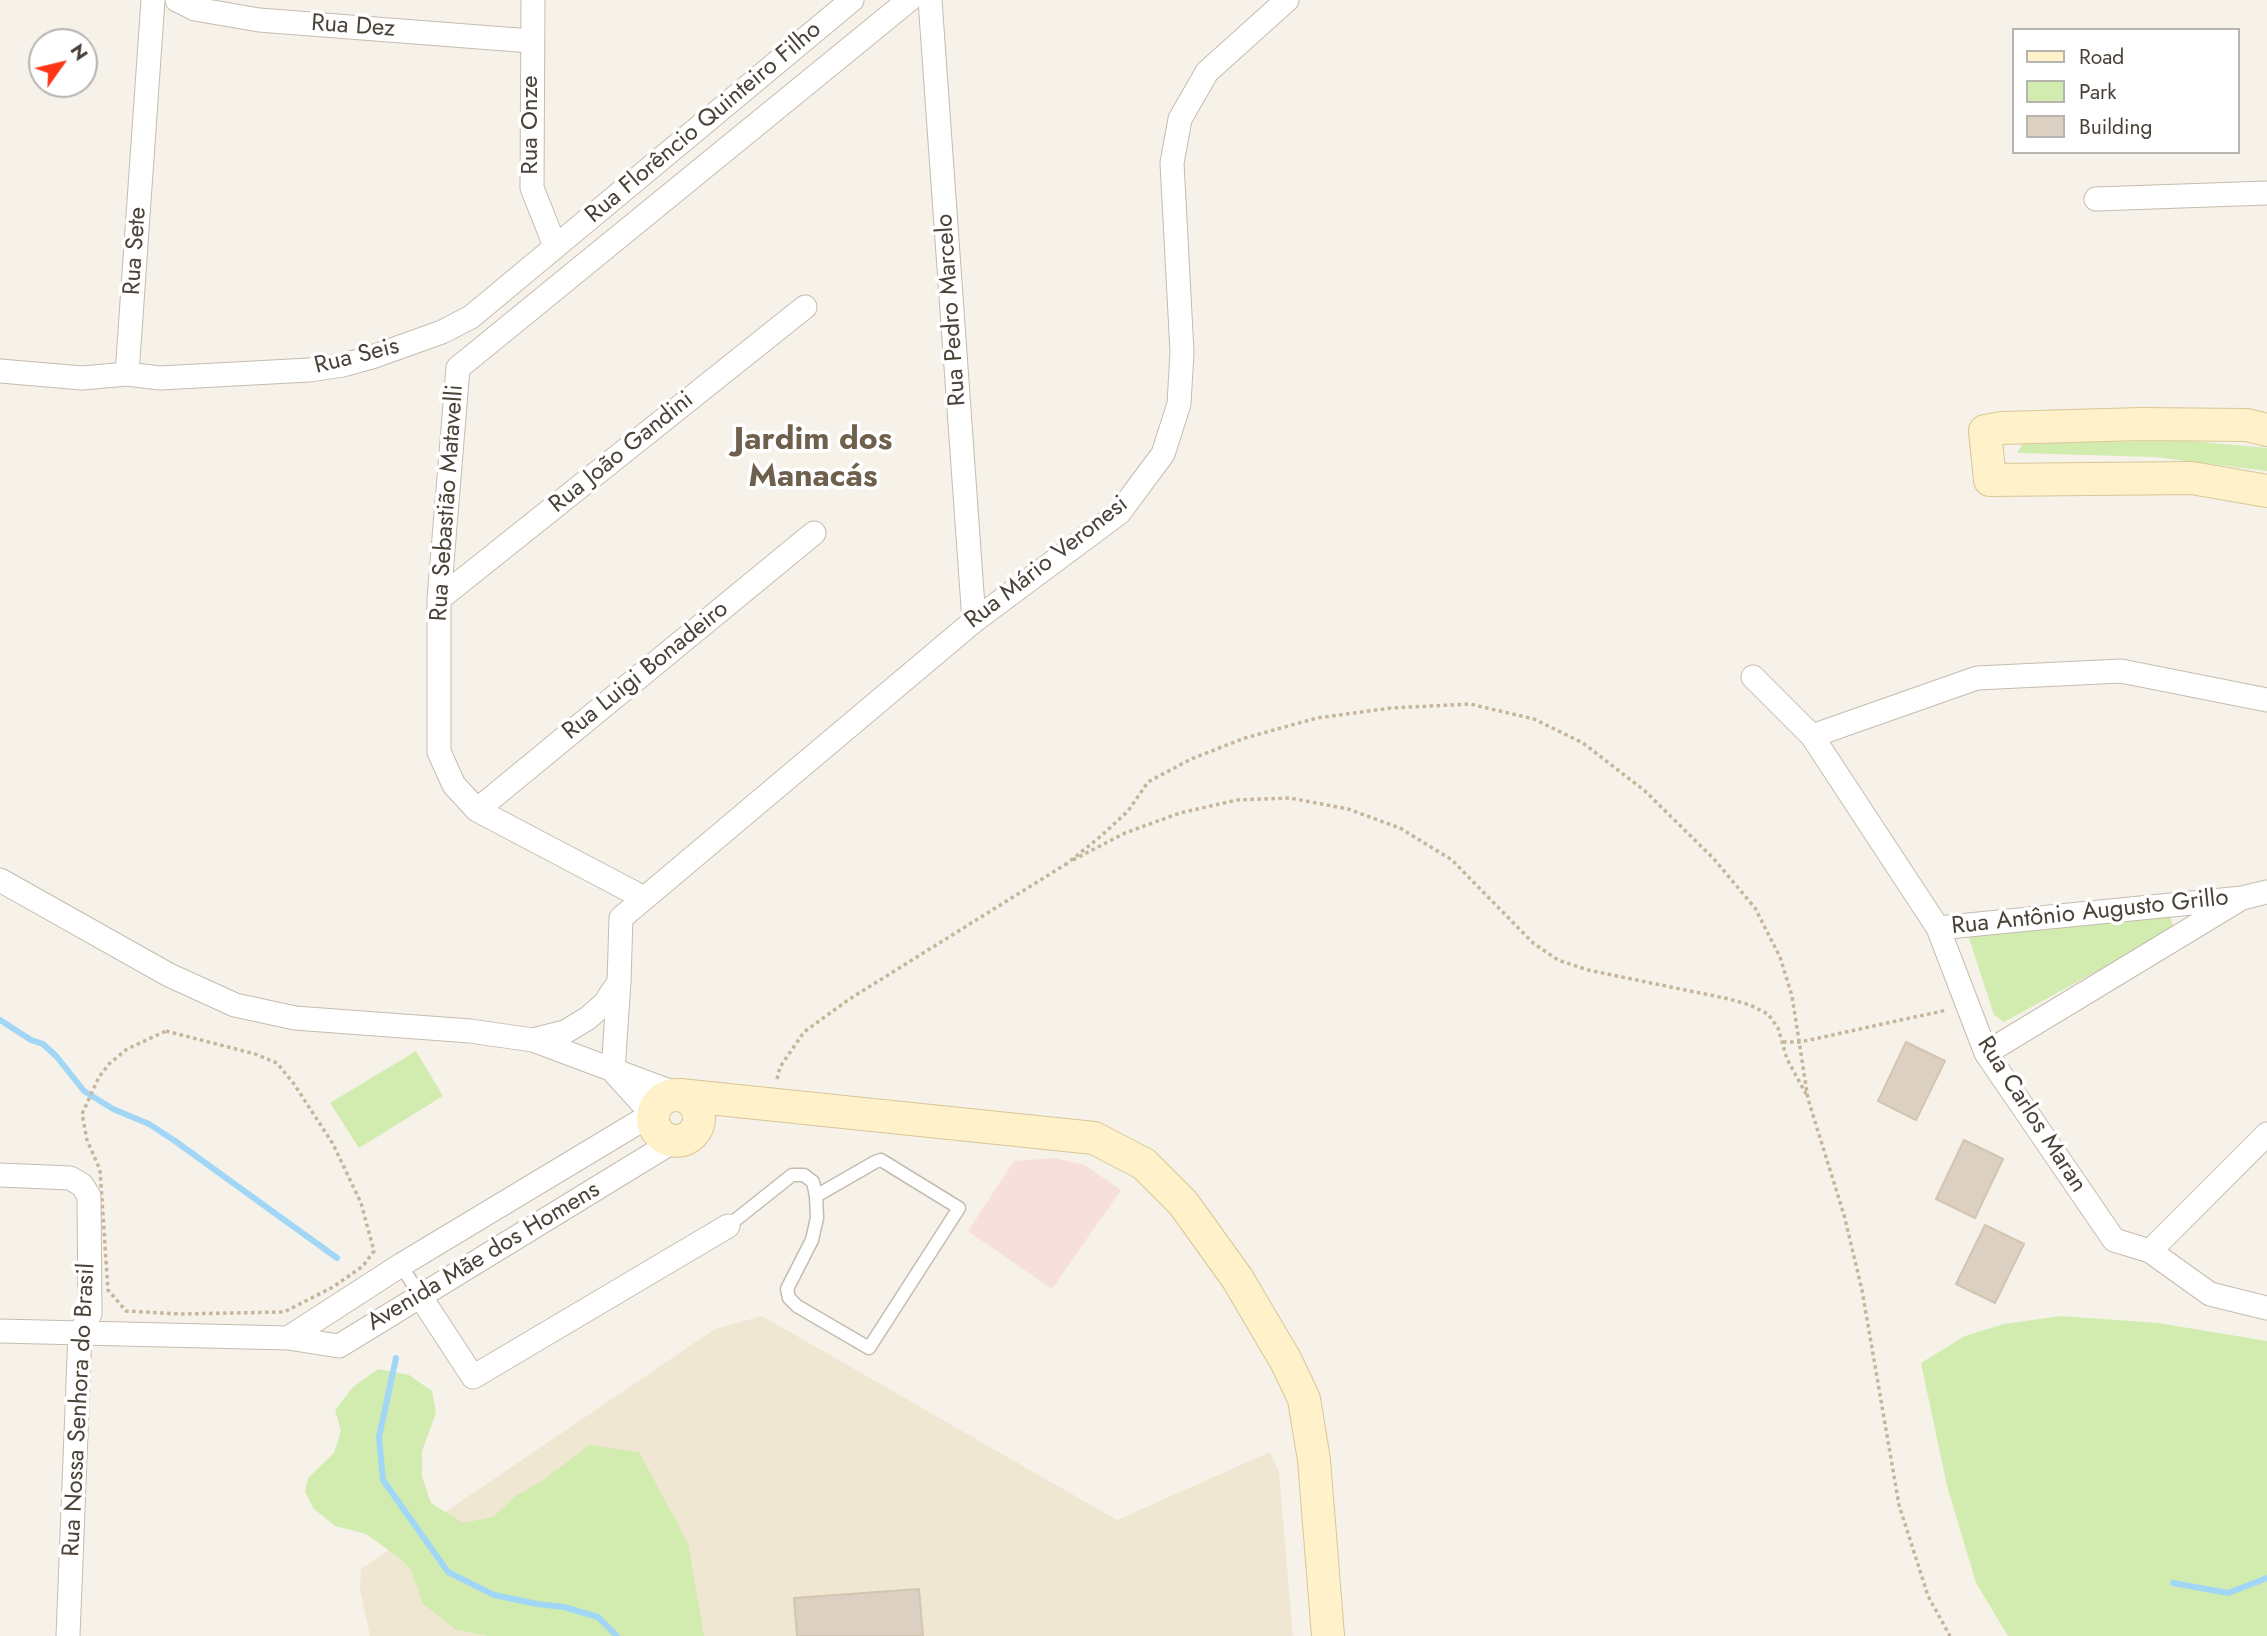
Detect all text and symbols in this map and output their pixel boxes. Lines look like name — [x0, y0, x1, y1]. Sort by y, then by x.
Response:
street label: Rua Dez — [310, 10, 396, 44]
street label: Rua Florêncio Quinteiro Filho — [580, 16, 828, 230]
north arrow — [28, 28, 98, 98]
legend — [2011, 28, 2239, 154]
text: N — [64, 38, 95, 66]
text: Road — [2079, 42, 2124, 72]
street label: Rua Onze — [517, 75, 545, 175]
text: Park — [2079, 77, 2116, 107]
text: Building — [2079, 112, 2152, 142]
street label: Rua Sete — [119, 206, 153, 296]
street label: Rua Pedro Marcelo — [931, 213, 973, 407]
street label: Rua Seis — [312, 333, 402, 381]
street label: Rua Sebastião Matavelli — [425, 384, 471, 622]
street label: Rua João Gandini — [544, 386, 700, 520]
district label: Jardim dos Manacás — [734, 422, 892, 497]
street label: Rua Mário Veronesi — [960, 490, 1134, 636]
street label: Rua Luigi Bonadeiro — [557, 595, 735, 747]
street label: Rua Antônio Augusto Grillo — [1950, 884, 2230, 942]
street label: Rua Carlos Maran — [1970, 1032, 2092, 1198]
street label: Avenida Mãe dos Homens — [362, 1176, 606, 1338]
street label: Rua Nossa Senhora do Brasil — [58, 1262, 102, 1558]

